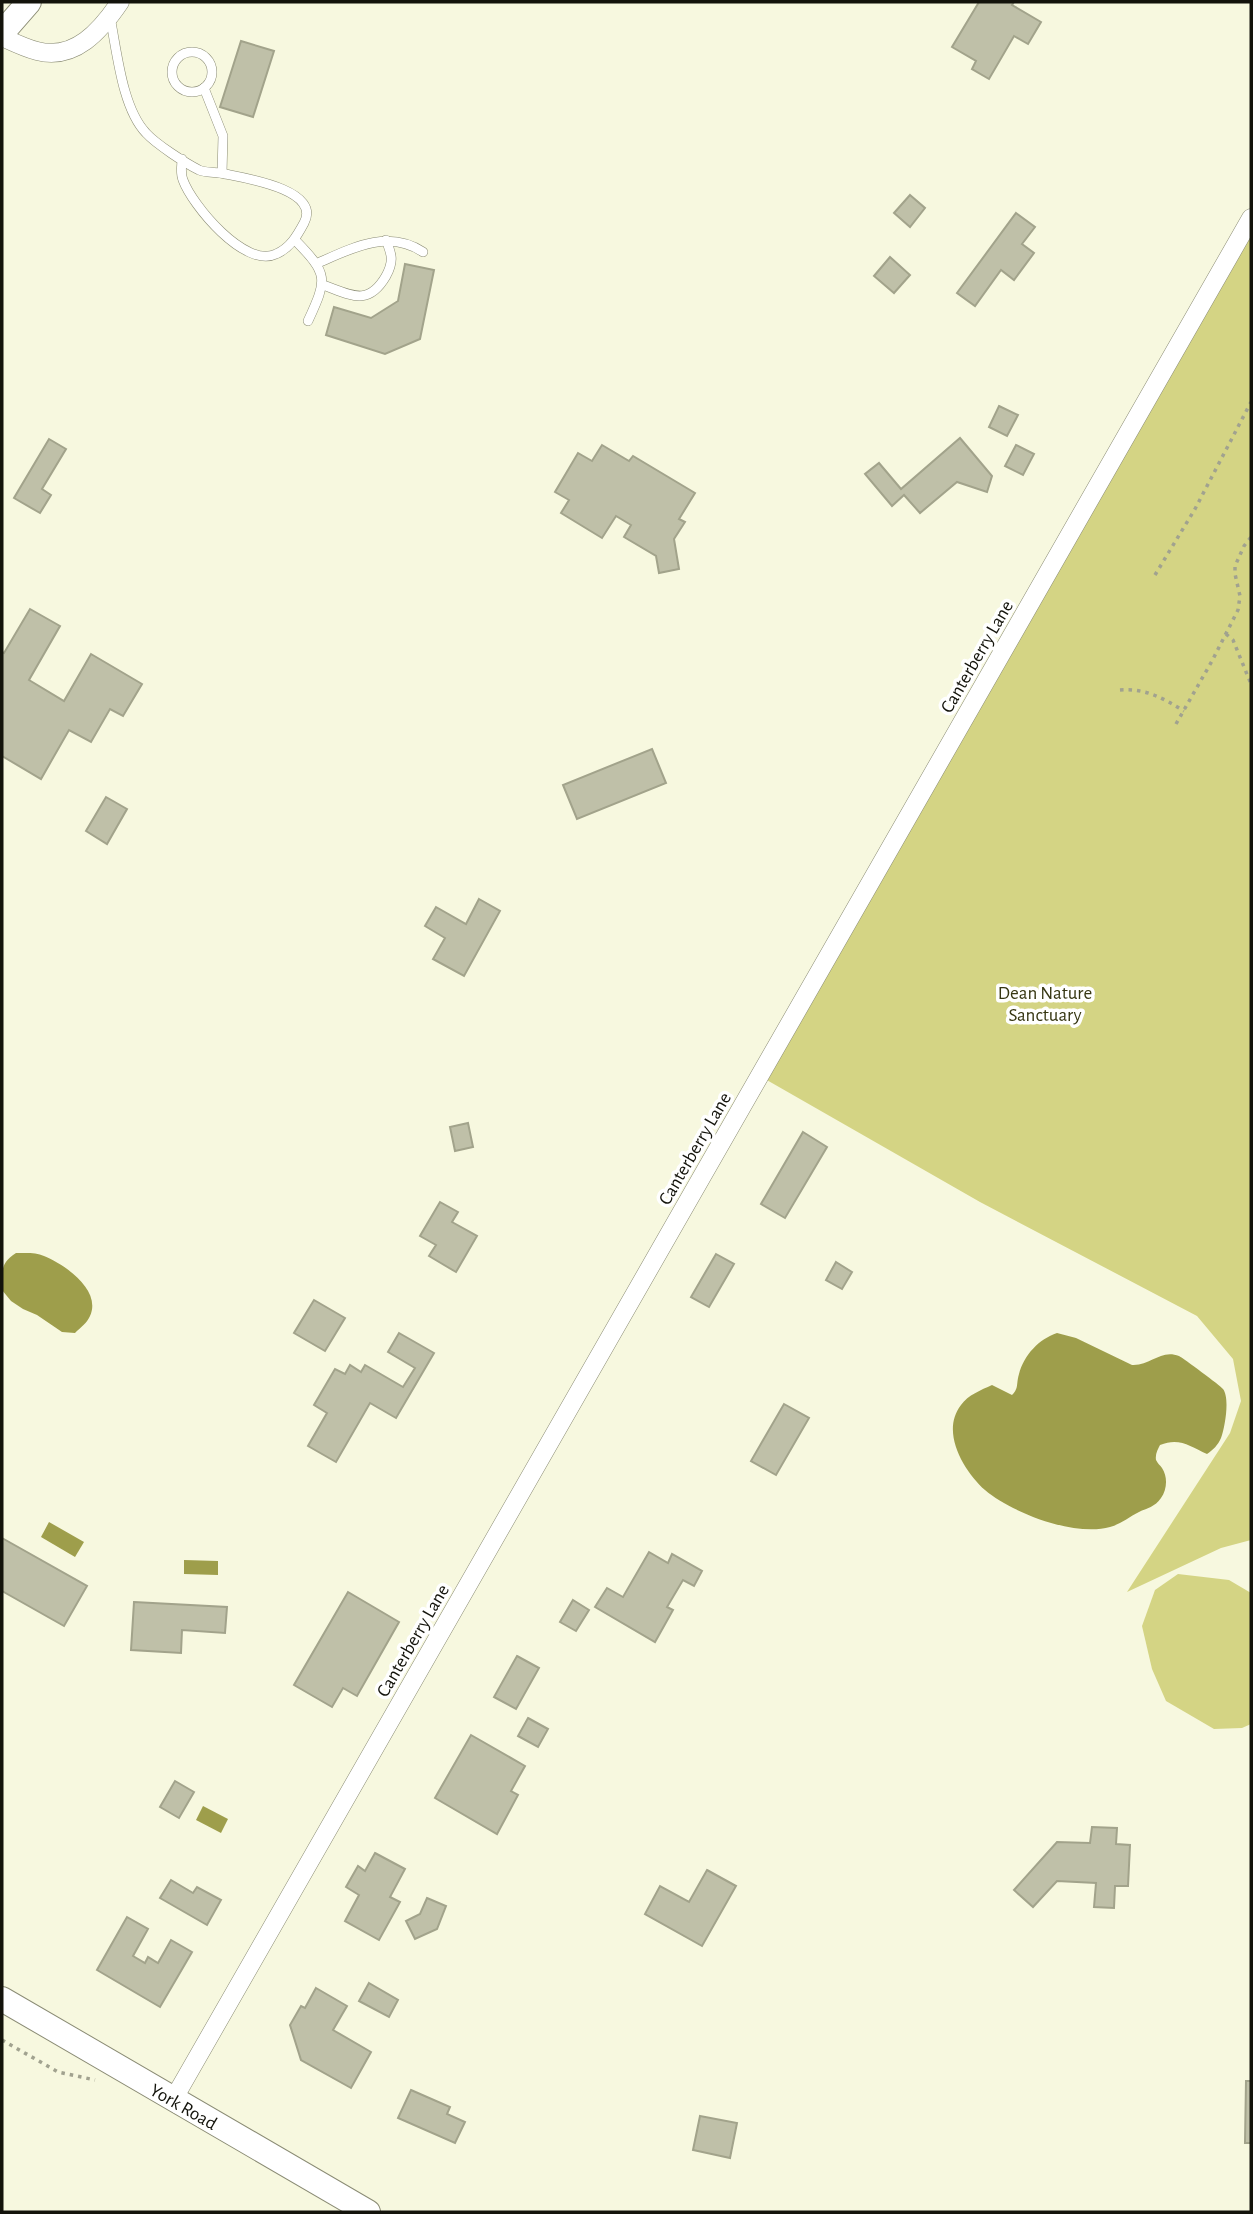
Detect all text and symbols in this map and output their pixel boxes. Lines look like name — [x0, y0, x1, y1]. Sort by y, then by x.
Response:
street label: Canterberry Lane — [937, 597, 1017, 716]
park label: Dean Nature Sanctuary — [998, 984, 1092, 1025]
street label: Canterberry Lane — [655, 1089, 735, 1208]
street label: Canterberry Lane — [373, 1581, 453, 1700]
street label: York Road — [147, 2081, 220, 2134]

